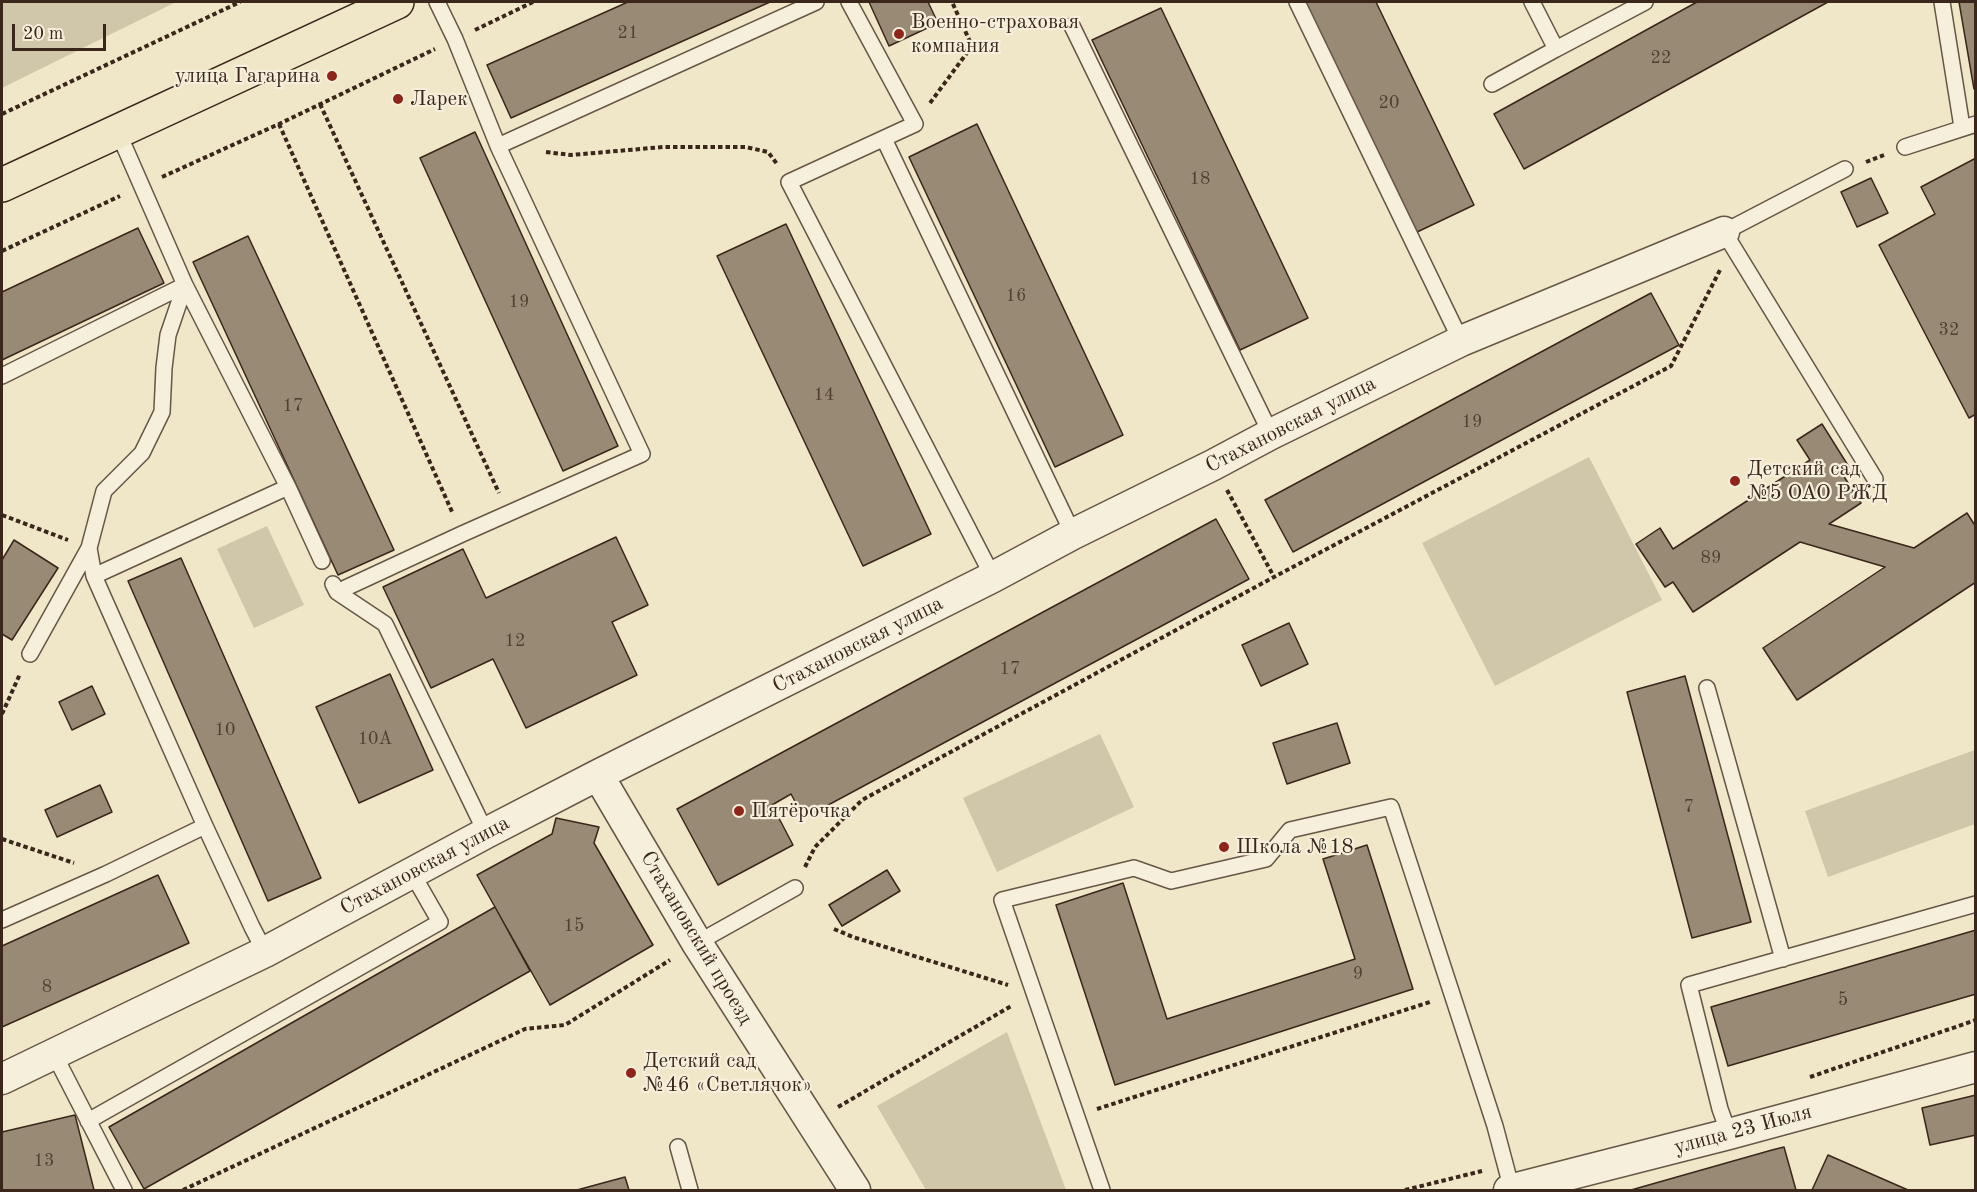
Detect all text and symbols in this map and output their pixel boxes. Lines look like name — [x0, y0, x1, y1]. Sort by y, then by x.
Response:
place label: Военно-страховая компания — [911, 9, 1079, 59]
scale bar — [15, 12, 110, 50]
house number: 21 — [618, 22, 638, 44]
text: 20 m — [23, 25, 63, 43]
marker: Военно-страховая компания — [892, 27, 906, 41]
house number: 22 — [1651, 47, 1671, 69]
place label: улица Гагарина — [175, 63, 320, 89]
marker: улица Гагарина — [325, 69, 339, 83]
place label: Ларек — [410, 86, 468, 112]
marker: Ларек — [391, 92, 405, 106]
house number: 20 — [1379, 92, 1399, 114]
house number: 18 — [1190, 168, 1210, 190]
house number: 16 — [1006, 285, 1026, 307]
house number: 19 — [509, 291, 529, 313]
house number: 32 — [1939, 319, 1959, 341]
street label: Стахановская улица — [1201, 371, 1381, 479]
house number: 14 — [814, 384, 834, 406]
house number: 17 — [283, 395, 303, 417]
house number: 19 — [1462, 411, 1482, 433]
place label: Детский сад №5 ОАО РЖД — [1747, 456, 1888, 506]
marker: Детский сад №5 ОАО РЖД — [1728, 474, 1742, 488]
house number: 89 — [1701, 547, 1721, 569]
street label: Стахановская улица — [768, 591, 948, 699]
house number: 12 — [505, 630, 525, 652]
house number: 17 — [1000, 658, 1020, 680]
house number: 10 — [215, 719, 235, 741]
house number: 10А — [358, 728, 392, 750]
house number: 7 — [1684, 796, 1694, 818]
place label: Пятёрочка — [751, 798, 851, 824]
marker: Пятёрочка — [732, 804, 746, 818]
street label: Стахановская улица — [336, 811, 514, 921]
place label: Школа №18 — [1236, 834, 1354, 860]
marker: Школа №18 — [1217, 840, 1231, 854]
street label: Стахановский проезд — [634, 847, 758, 1029]
house number: 15 — [564, 915, 584, 937]
house number: 9 — [1353, 963, 1363, 985]
house number: 8 — [42, 976, 52, 998]
house number: 5 — [1838, 989, 1848, 1011]
place label: Детский сад №46 «Светлячок» — [643, 1048, 812, 1098]
marker: Детский сад №46 «Светлячок» — [624, 1066, 638, 1080]
street label: улица 23 Июля — [1671, 1100, 1815, 1160]
house number: 13 — [34, 1150, 54, 1172]

